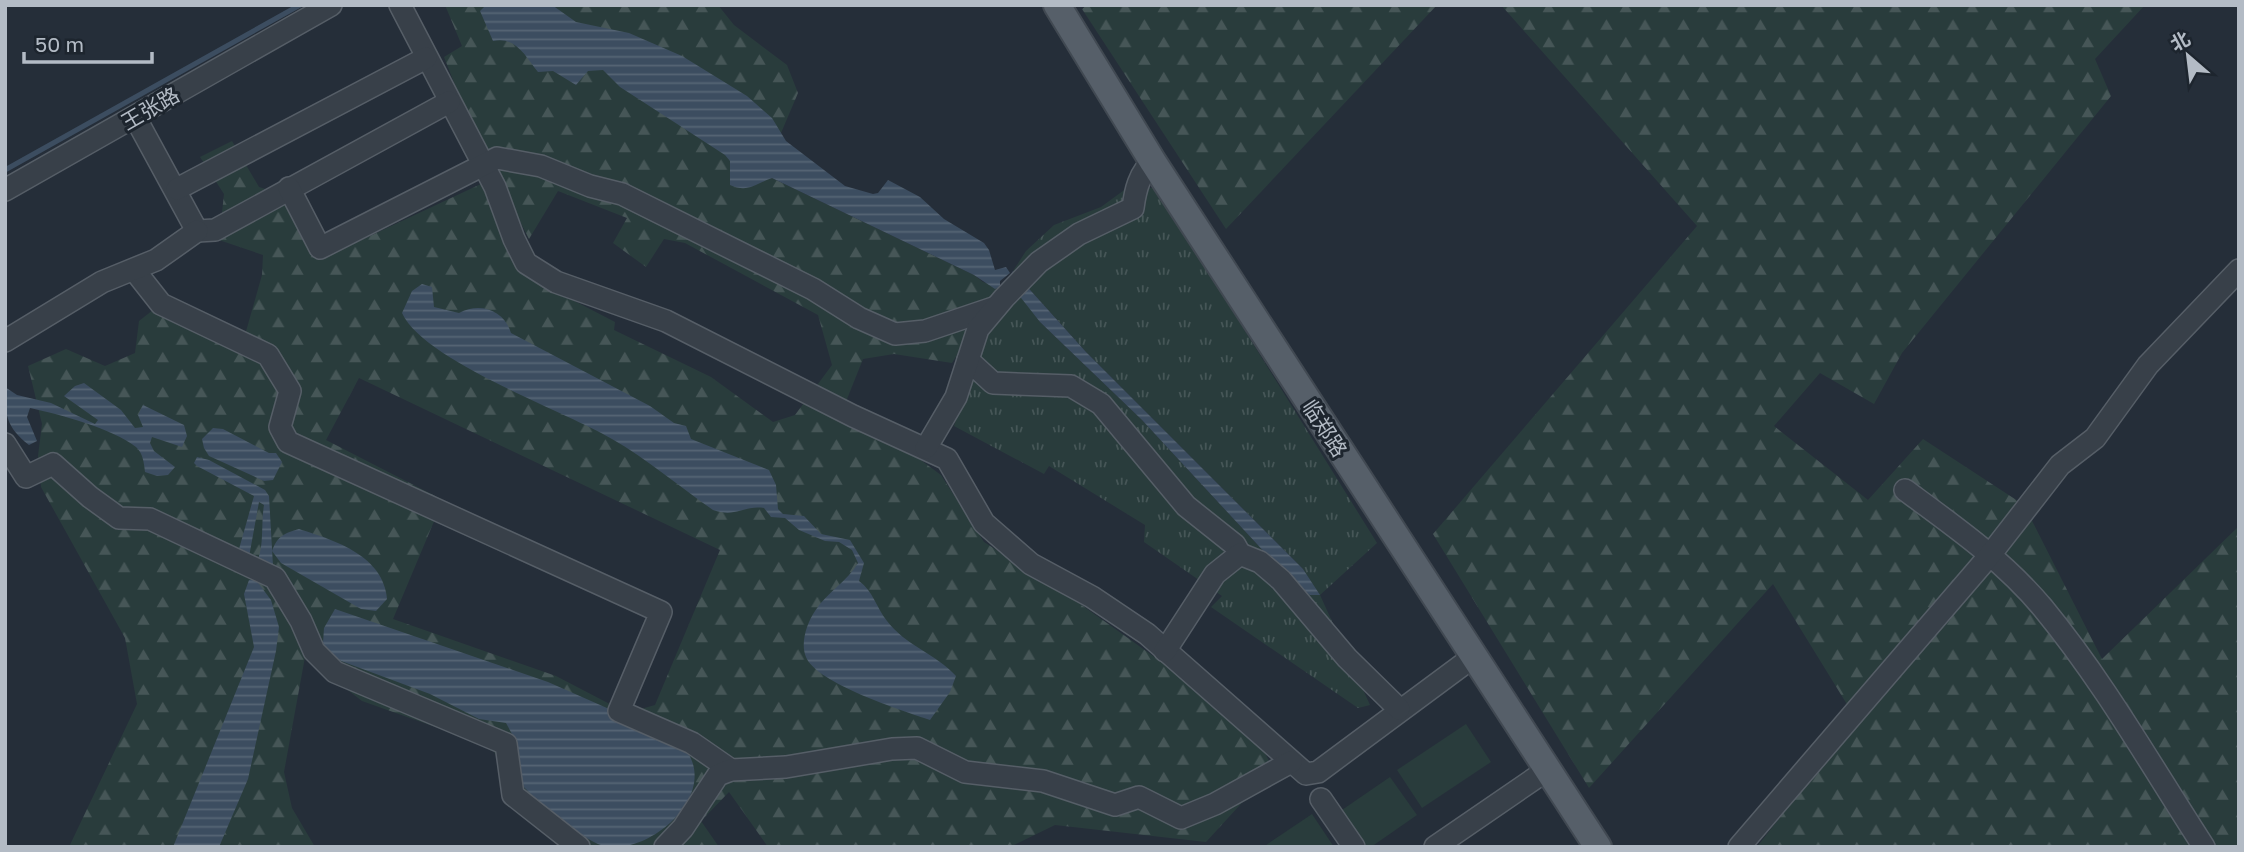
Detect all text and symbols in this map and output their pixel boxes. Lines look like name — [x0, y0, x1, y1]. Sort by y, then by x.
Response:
scale bar — [24, 21, 152, 65]
north arrow — [2153, 21, 2223, 91]
text: 北 — [2166, 26, 2194, 55]
text: 50 m — [35, 31, 84, 57]
street label: 王张路 — [116, 81, 184, 135]
street label: 临郑路 — [1297, 395, 1353, 461]

